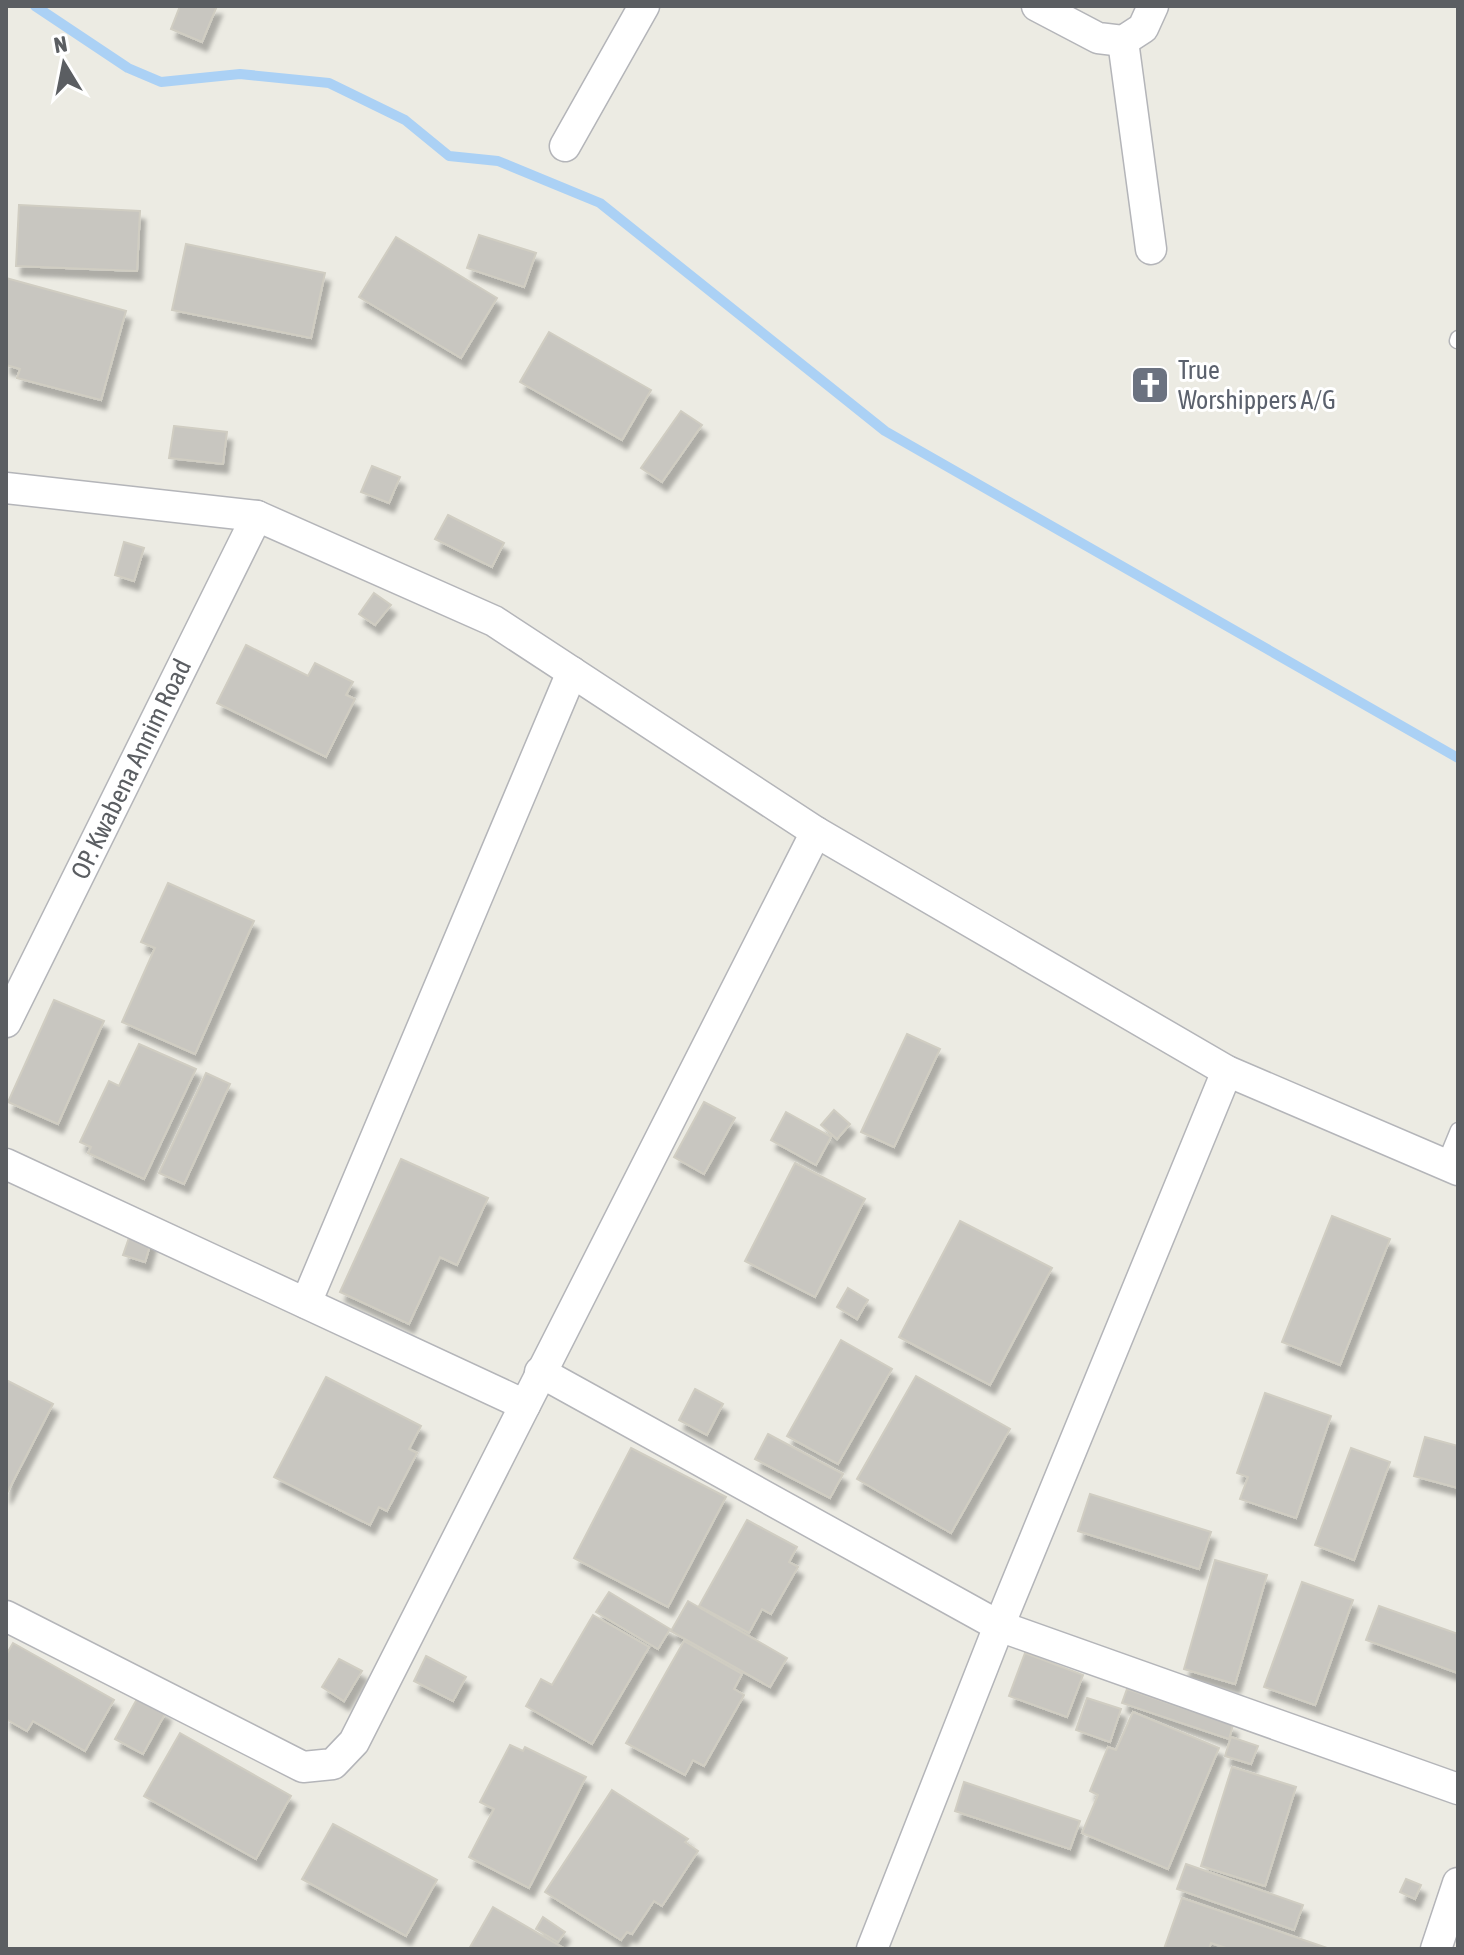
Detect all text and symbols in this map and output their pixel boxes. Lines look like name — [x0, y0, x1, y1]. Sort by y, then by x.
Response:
north arrow — [24, 24, 104, 104]
text: N — [52, 30, 69, 58]
place label: True Worshippers A/G — [1178, 355, 1336, 415]
church icon: True Worshippers A/G — [1129, 364, 1171, 406]
street label: OP. Kwabena Annim Road — [65, 654, 197, 884]

